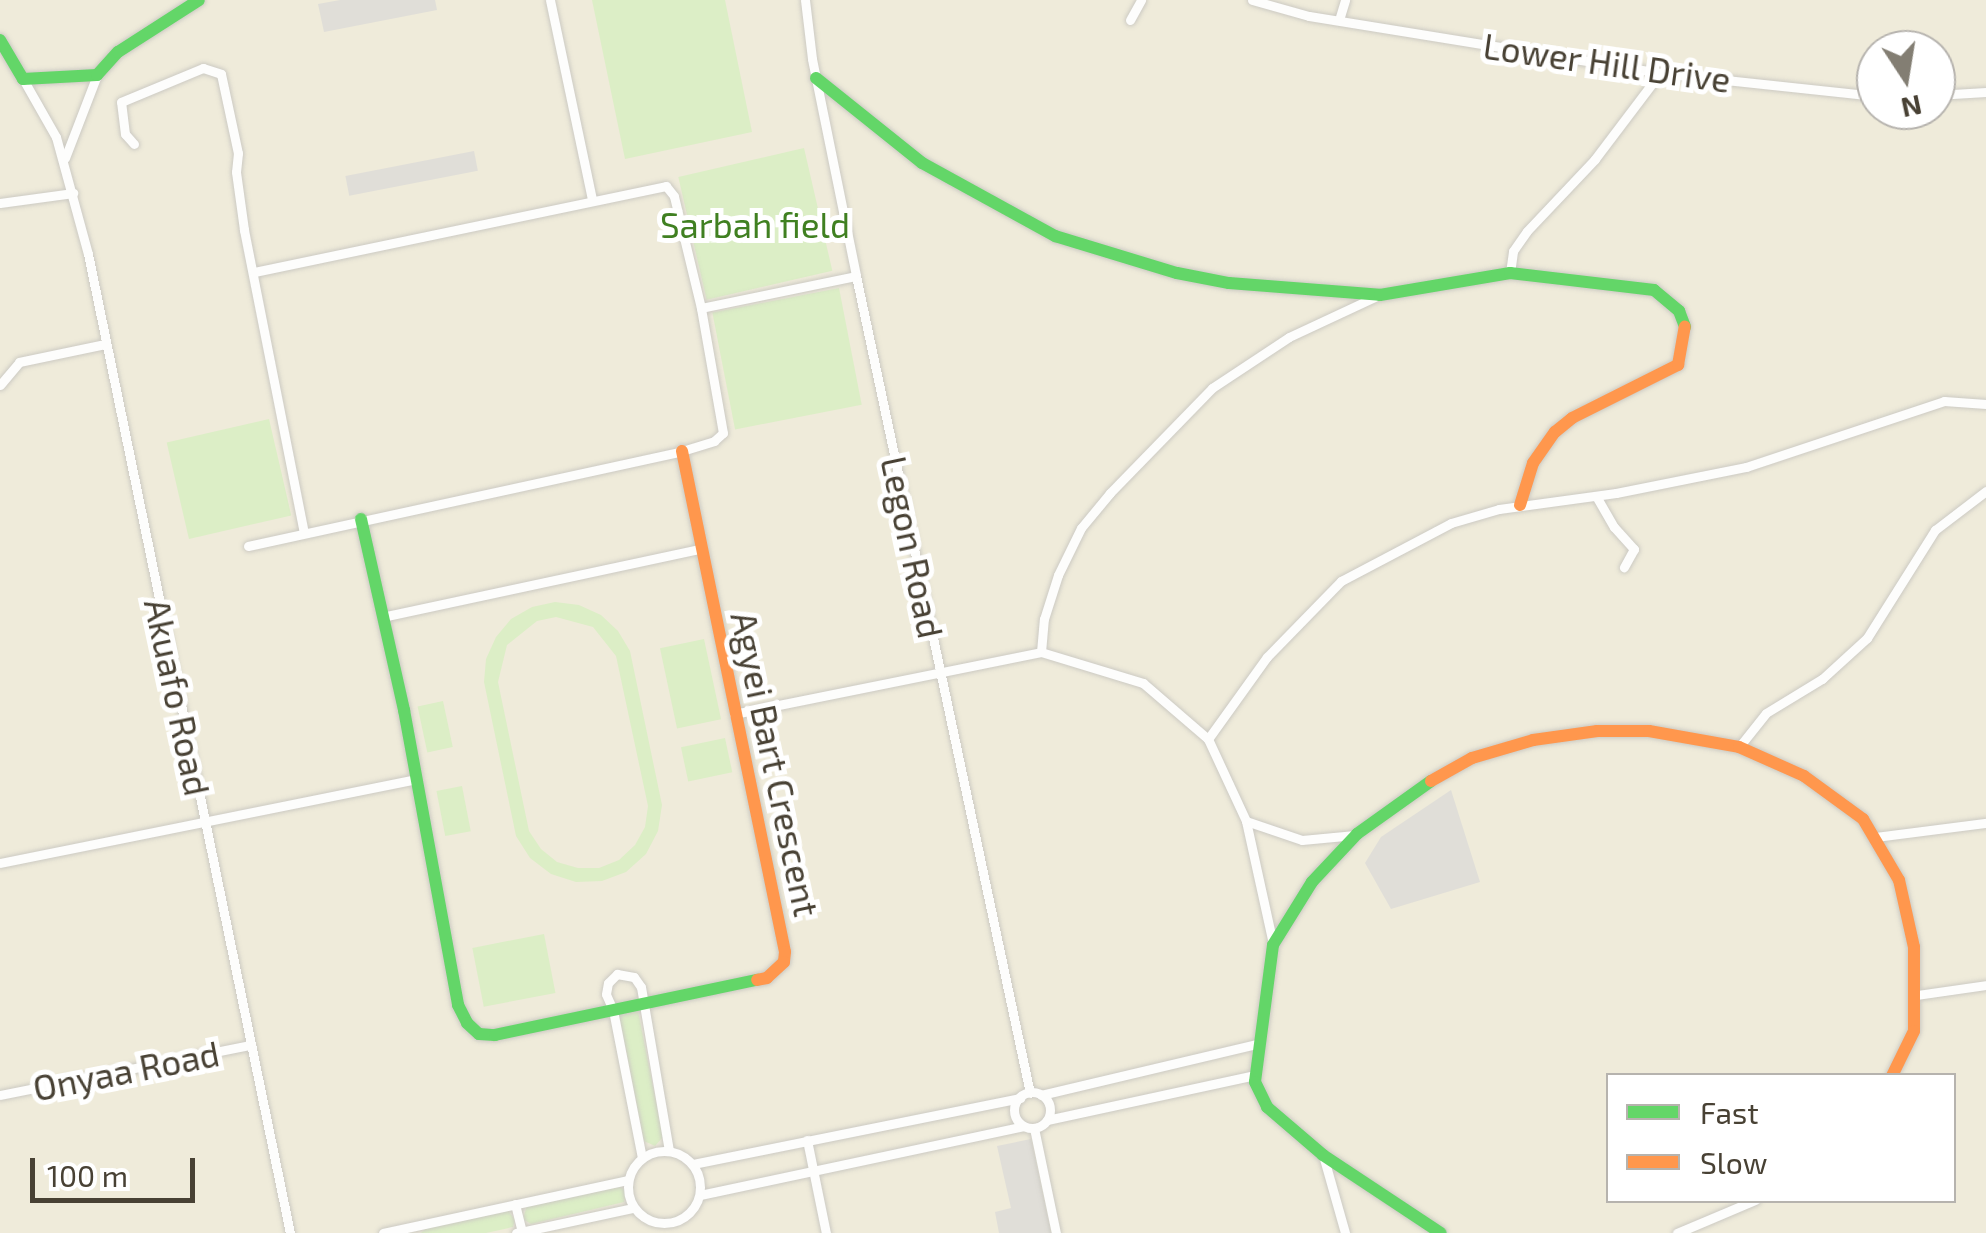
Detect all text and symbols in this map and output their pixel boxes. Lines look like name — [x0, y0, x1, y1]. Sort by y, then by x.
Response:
street label: Lower Hill Drive — [1480, 24, 1734, 100]
north arrow — [1856, 30, 1956, 130]
text: N — [1898, 89, 1925, 126]
park label: Sarbah field — [660, 203, 850, 245]
street label: Legon Road — [873, 452, 953, 642]
street label: Akuafo Road — [137, 595, 219, 799]
street label: Agyei Bart Crescent — [723, 608, 829, 920]
street label: Onyaa Road — [29, 1031, 223, 1109]
legend — [1606, 1073, 1956, 1203]
text: Fast — [1700, 1094, 1759, 1130]
scale bar — [35, 1138, 200, 1200]
text: Slow — [1700, 1144, 1767, 1180]
text: 100 m — [47, 1157, 128, 1193]

